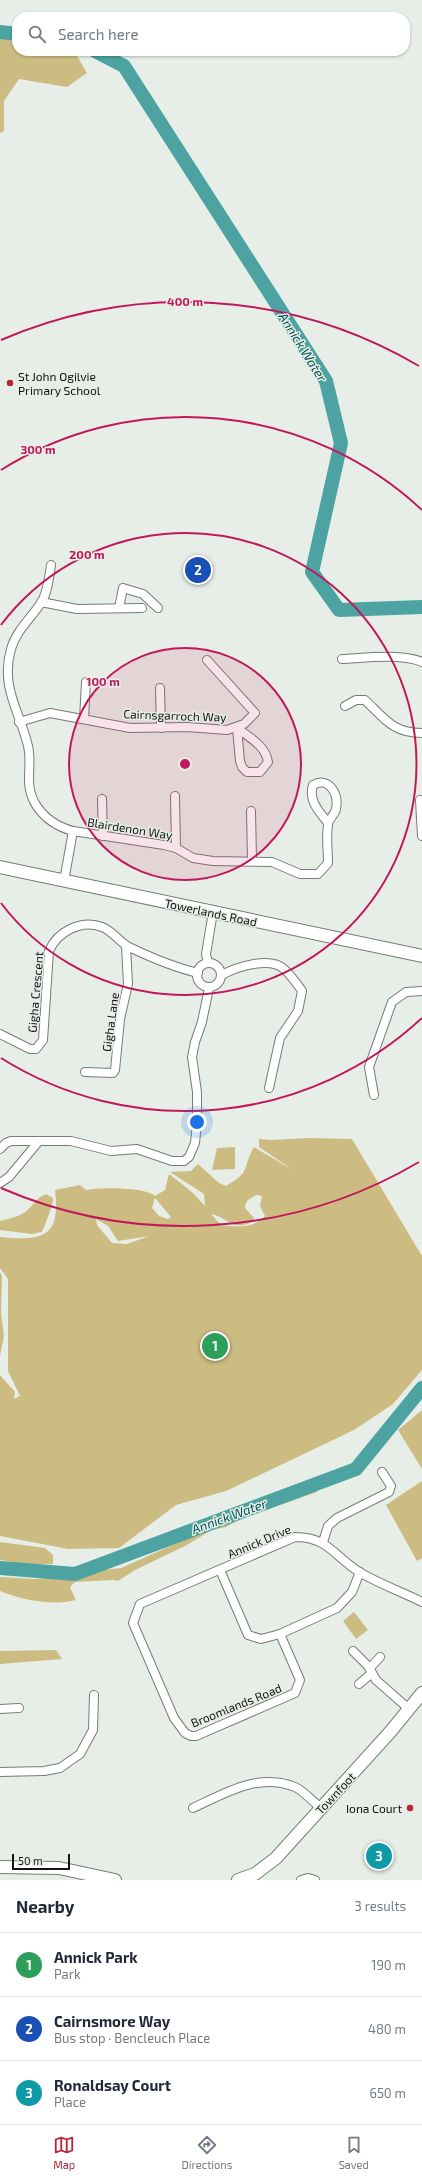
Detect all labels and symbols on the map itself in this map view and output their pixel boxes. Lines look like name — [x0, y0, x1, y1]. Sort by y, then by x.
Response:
text: 400 m — [167, 294, 203, 308]
water label: Annick Water — [275, 309, 331, 385]
place label: St John Ogilvie Primary School — [18, 369, 101, 397]
marker: St John Ogilvie Primary School — [5, 378, 15, 388]
text: 300 m — [20, 442, 56, 456]
text: 200 m — [69, 547, 105, 561]
pin: 2 — [185, 555, 211, 585]
text: 100 m — [86, 674, 120, 688]
street label: Cairnsgarroch Way — [123, 706, 228, 724]
centre of rings — [178, 757, 192, 771]
street label: Blairdenon Way — [86, 814, 174, 842]
street label: Towerlands Road — [164, 895, 258, 929]
street label: Gigha Crescent — [24, 951, 46, 1033]
street label: Gigha Lane — [99, 992, 121, 1052]
your location — [187, 1112, 207, 1132]
pin: 1 — [202, 1331, 228, 1361]
water label: Annick Water — [188, 1495, 269, 1537]
street label: Annick Drive — [225, 1521, 293, 1561]
street label: Broomlands Road — [189, 1680, 283, 1730]
street label: Townfoot — [312, 1769, 358, 1817]
place label: Iona Court — [346, 1801, 402, 1815]
marker: Iona Court — [405, 1803, 415, 1813]
pin: 3 — [366, 1841, 392, 1871]
scale bar — [12, 1852, 70, 1871]

